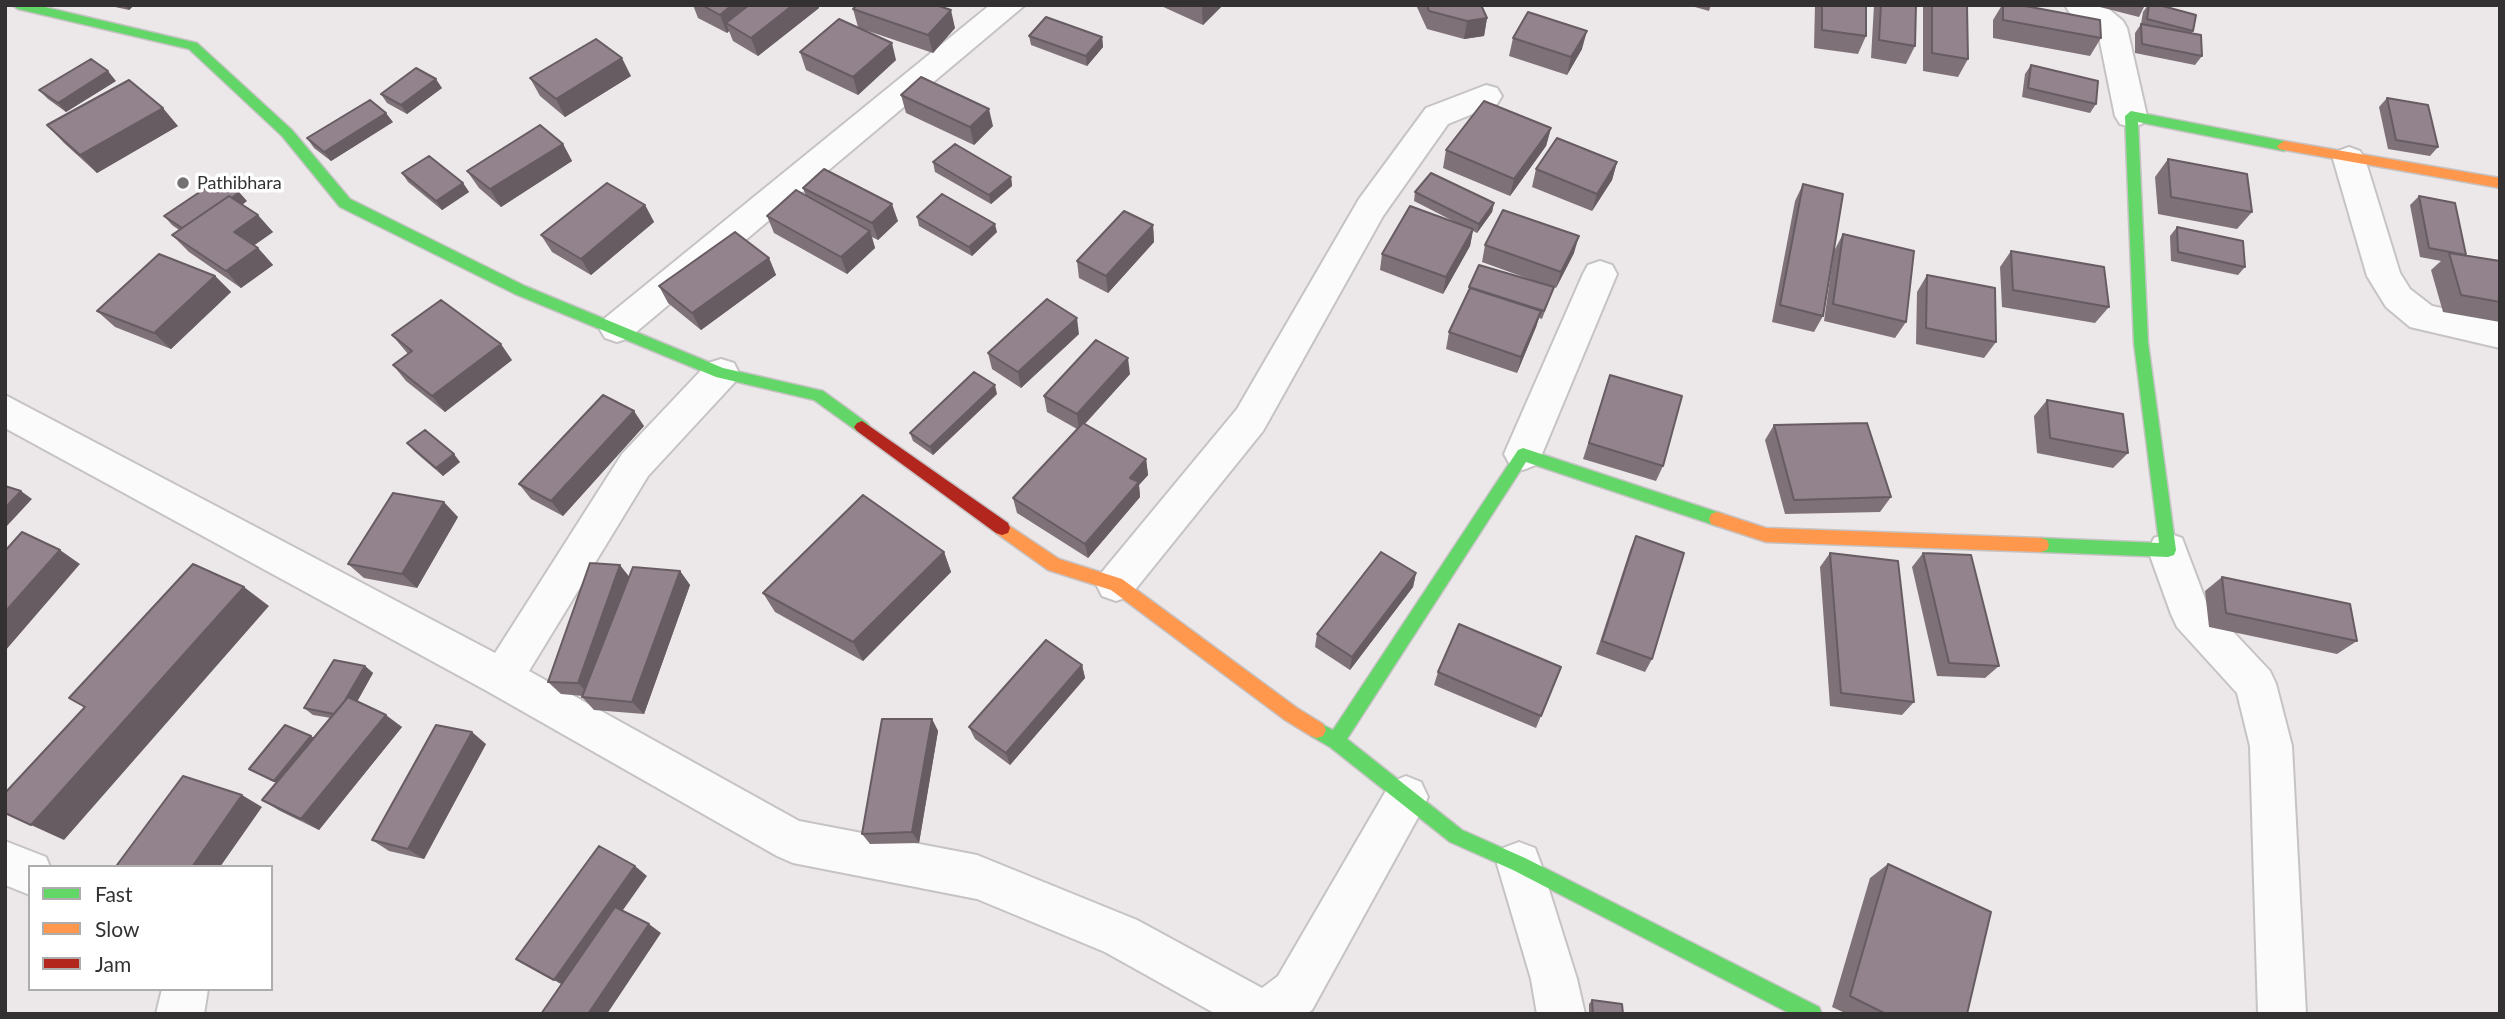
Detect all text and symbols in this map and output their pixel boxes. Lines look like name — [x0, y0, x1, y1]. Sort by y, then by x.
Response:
place label: Pathibhara — [197, 172, 282, 194]
marker: Pathibhara — [175, 175, 191, 191]
legend — [28, 865, 273, 991]
text: Fast — [95, 881, 132, 906]
text: Slow — [95, 916, 139, 941]
text: Jam — [95, 951, 131, 976]

